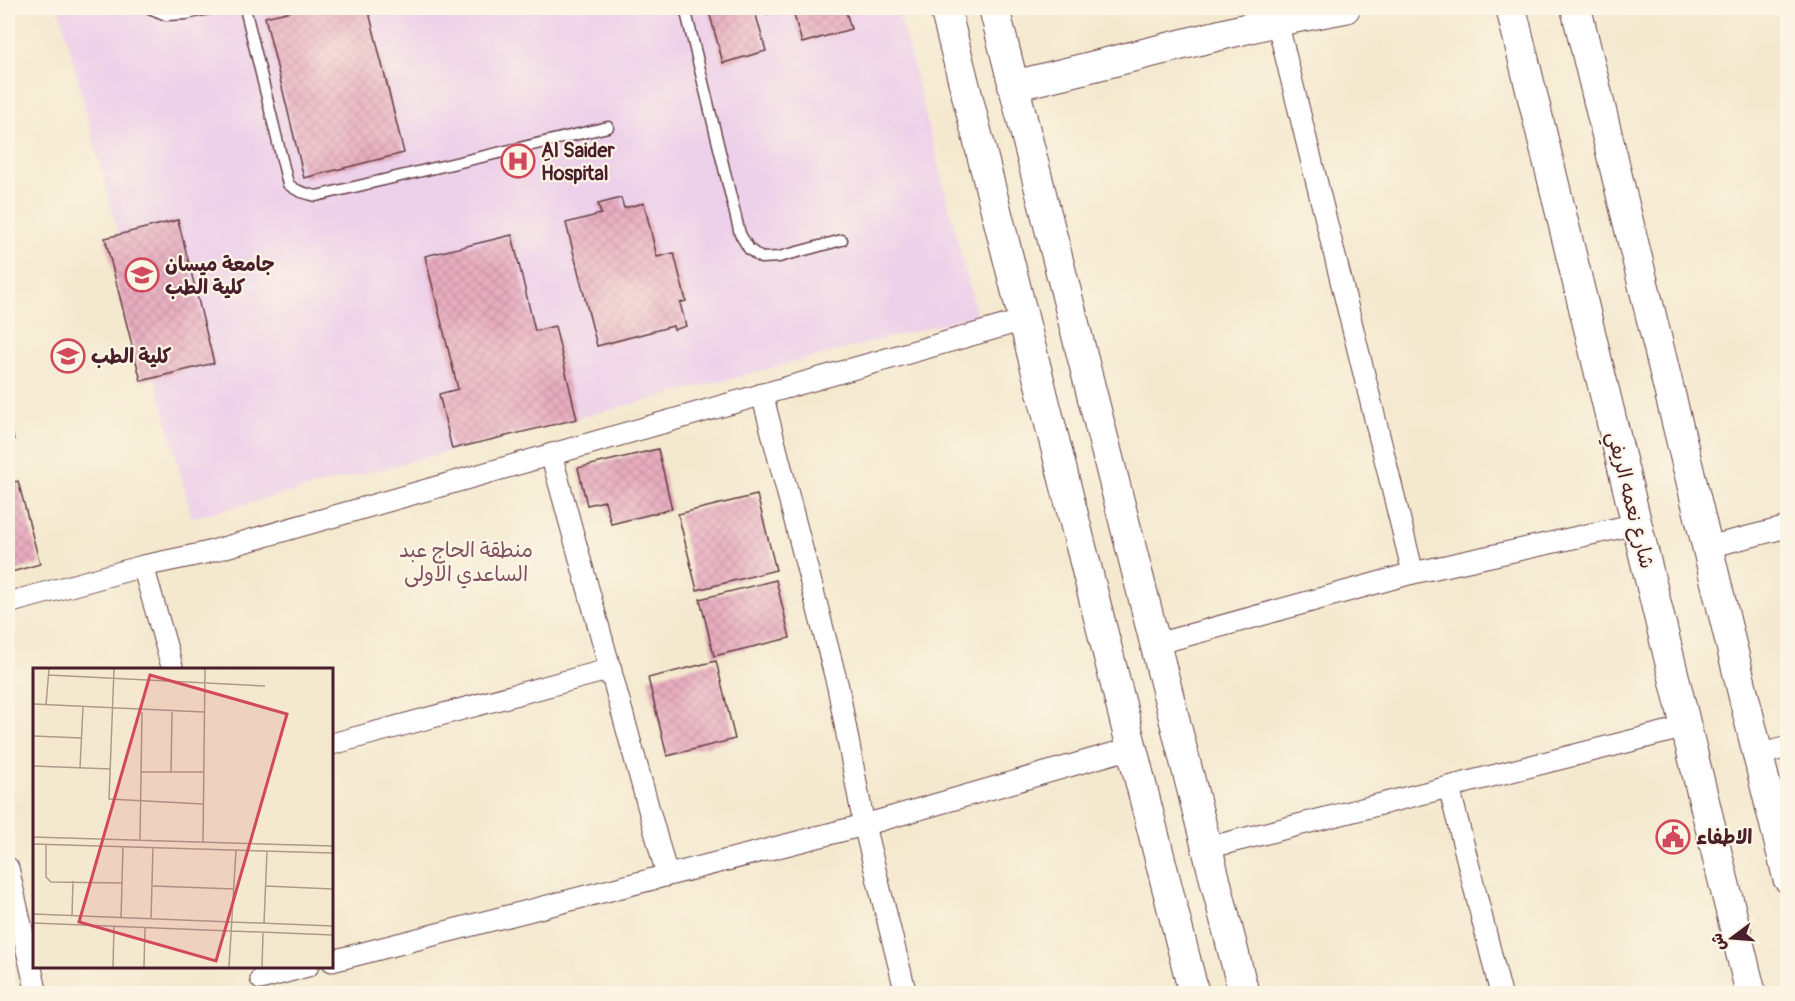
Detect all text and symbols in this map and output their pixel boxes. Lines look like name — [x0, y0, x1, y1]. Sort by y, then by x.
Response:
place label: ِAl Saider Hospital — [541, 138, 615, 186]
hospital icon: ِAl Saider Hospital — [500, 143, 536, 179]
place label: جامعة ميسان كلية الطب — [165, 252, 275, 300]
school or university icon: جامعة ميسان كلية الطب — [124, 257, 160, 293]
school or university icon: كلية الطب — [50, 338, 86, 374]
place label: كلية الطب — [91, 344, 172, 369]
street label: شارع نعمه الريفي — [1597, 429, 1660, 573]
district label: منطقة الحاج عبد الساعدي الاولى — [399, 537, 533, 589]
inset map — [33, 668, 333, 968]
public building icon: الاطفاء — [1655, 819, 1691, 855]
place label: الاطفاء — [1696, 825, 1752, 850]
north arrow — [1702, 908, 1762, 968]
text: ش — [1707, 931, 1731, 953]

